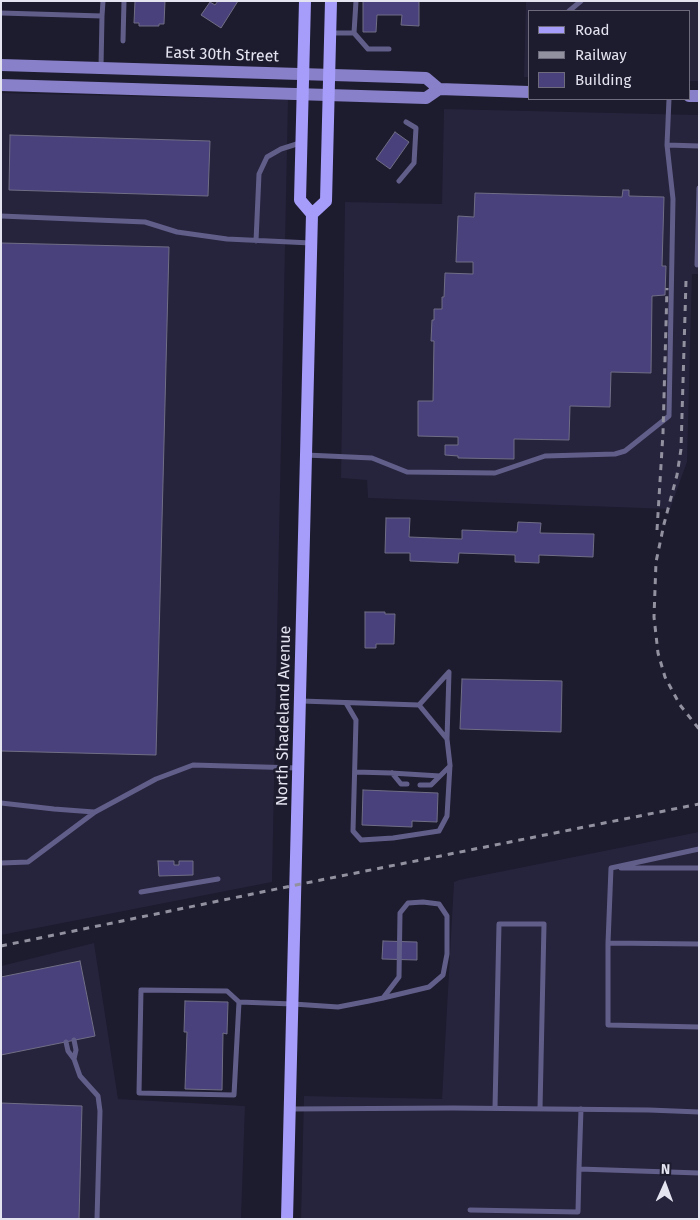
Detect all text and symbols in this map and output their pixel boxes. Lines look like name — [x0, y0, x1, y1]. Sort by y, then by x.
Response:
legend — [528, 10, 690, 100]
text: Road — [575, 21, 610, 39]
street label: East 30th Street — [165, 43, 279, 67]
text: Railway — [575, 46, 627, 64]
text: Building — [575, 71, 631, 89]
street label: North Shadeland Avenue — [273, 626, 295, 806]
north arrow — [640, 1160, 690, 1210]
text: N — [661, 1161, 670, 1178]

